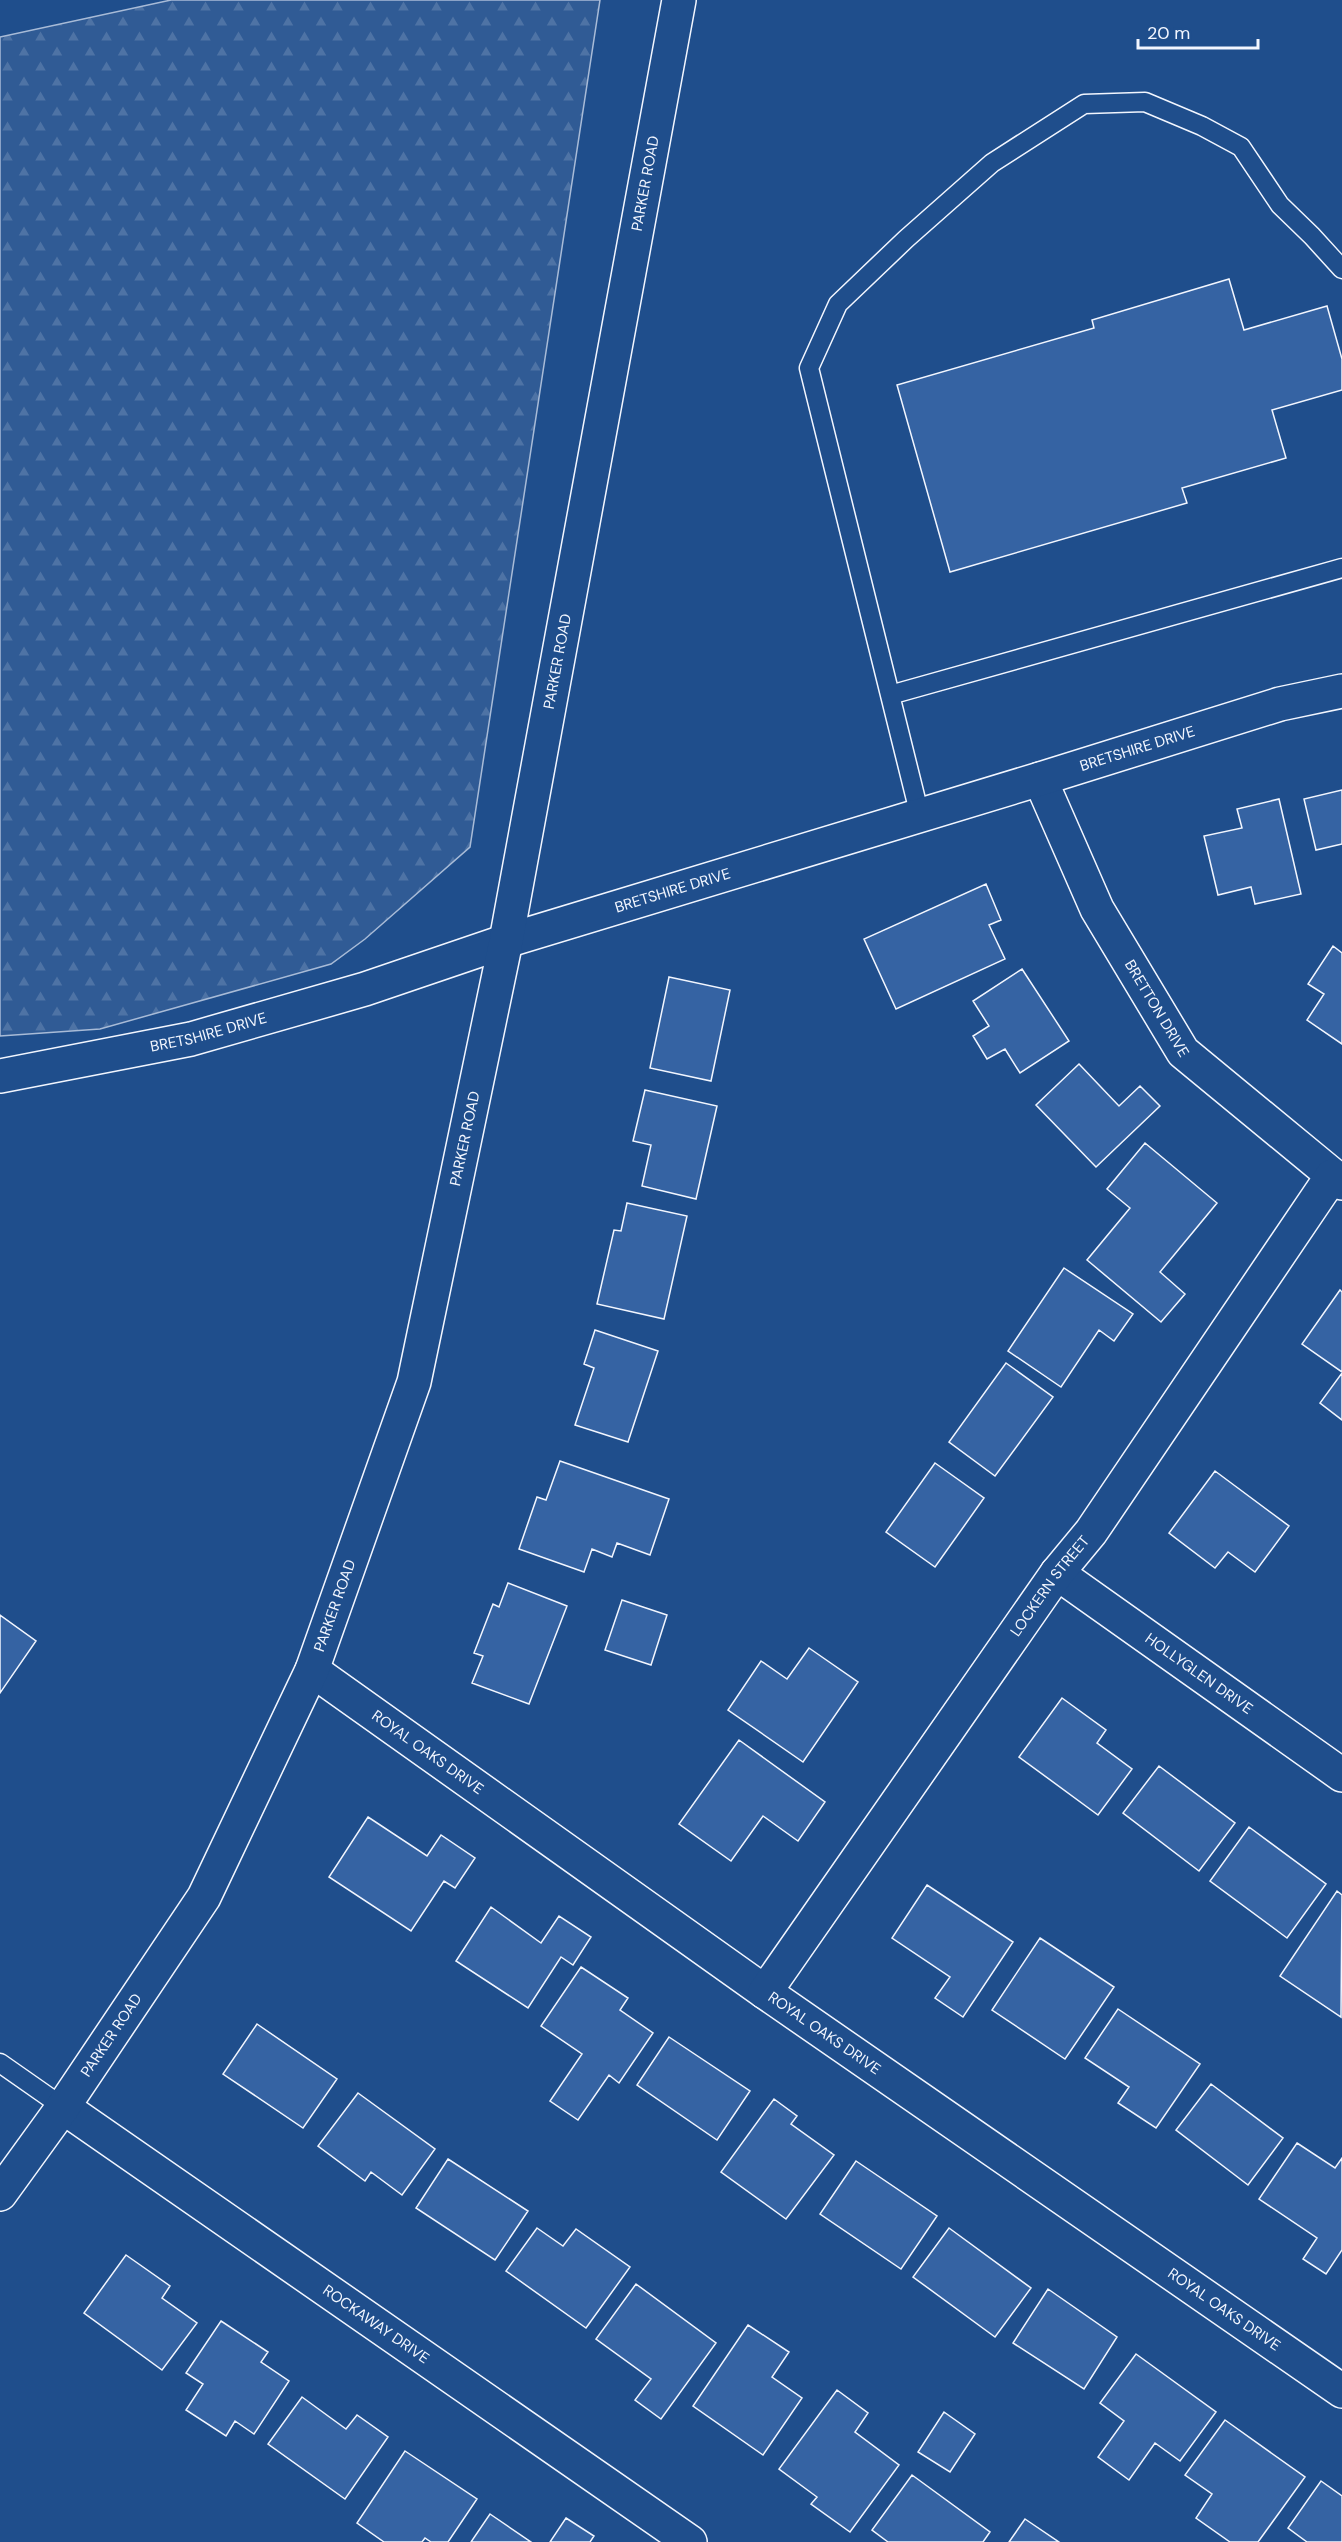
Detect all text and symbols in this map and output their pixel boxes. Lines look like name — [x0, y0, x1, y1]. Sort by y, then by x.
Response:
scale bar — [1138, 12, 1258, 50]
text: 20 m — [1147, 21, 1190, 45]
street label: PARKER ROAD — [627, 134, 664, 233]
street label: PARKER ROAD — [539, 612, 576, 711]
street label: BRETSHIRE DRIVE — [1077, 721, 1197, 776]
street label: BRETSHIRE DRIVE — [612, 864, 733, 917]
street label: BRETTON DRIVE — [1120, 956, 1194, 1061]
street label: BRETSHIRE DRIVE — [148, 1008, 269, 1057]
street label: PARKER ROAD — [445, 1089, 484, 1188]
street label: LOCKERN STREET — [1006, 1531, 1094, 1640]
street label: PARKER ROAD — [309, 1557, 360, 1655]
street label: HOLLYGLEN DRIVE — [1141, 1629, 1257, 1719]
street label: ROYAL OAKS DRIVE — [368, 1706, 488, 1799]
street label: ROYAL OAKS DRIVE — [764, 1987, 885, 2079]
street label: PARKER ROAD — [76, 1989, 146, 2081]
street label: ROYAL OAKS DRIVE — [1164, 2263, 1284, 2356]
street label: ROCKAWAY DRIVE — [319, 2280, 433, 2368]

